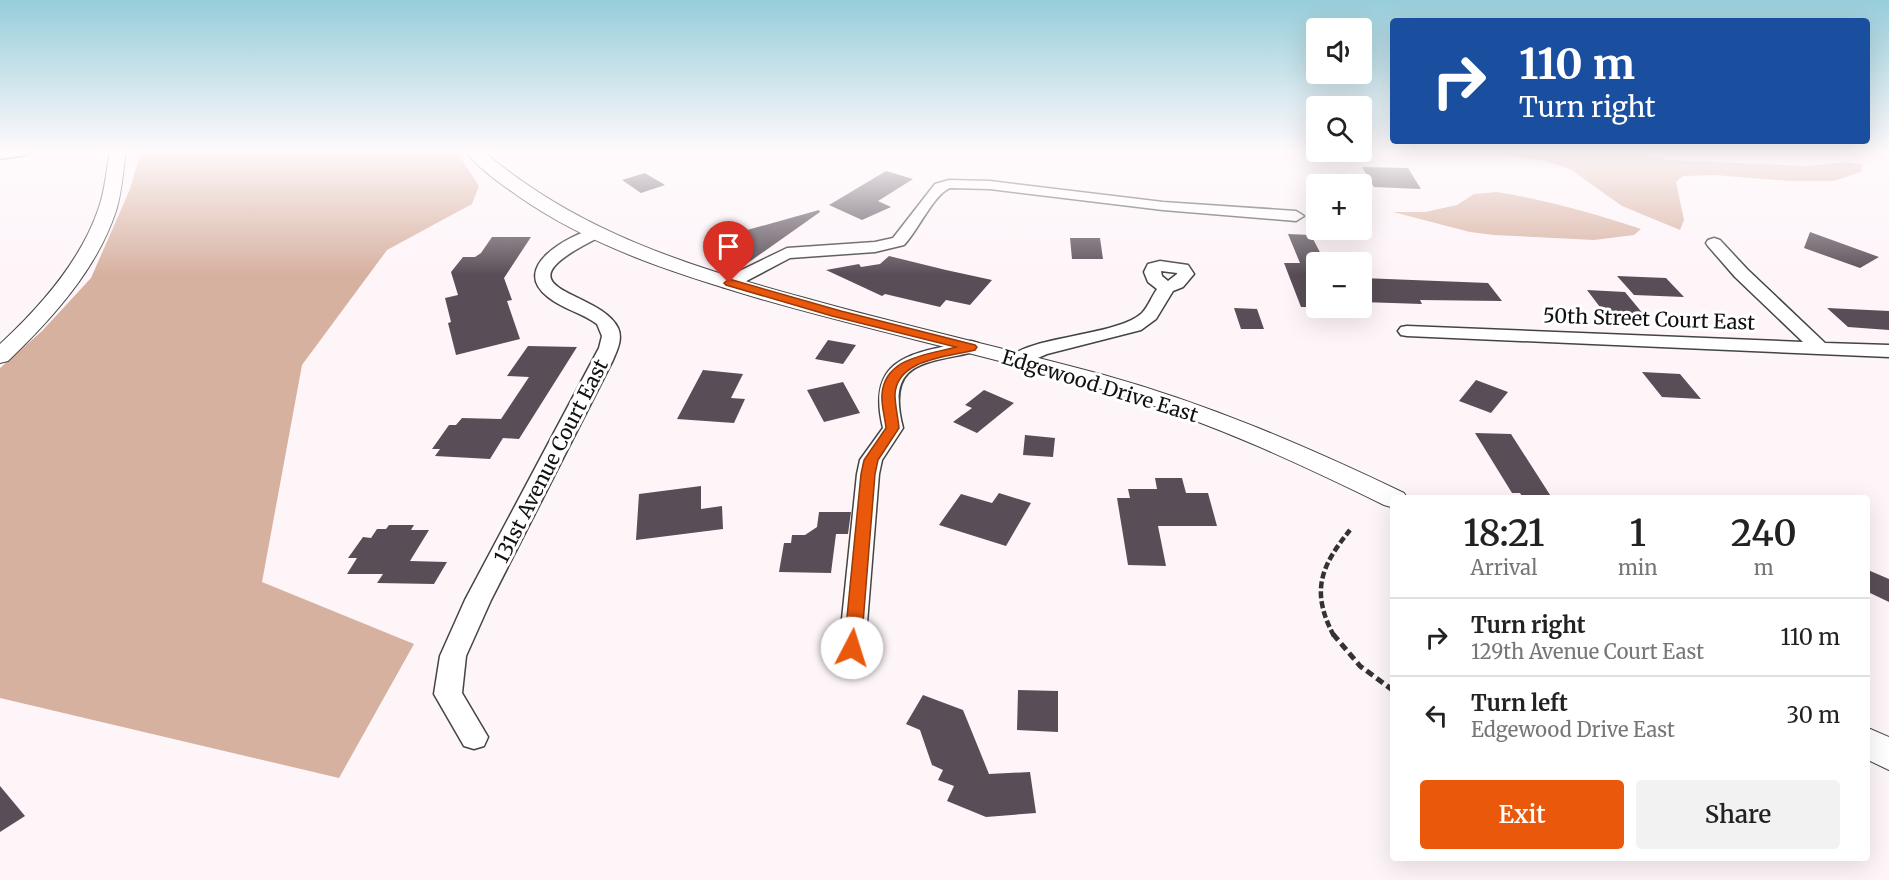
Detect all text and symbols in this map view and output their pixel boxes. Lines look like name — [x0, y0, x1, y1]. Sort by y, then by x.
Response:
map controls — [1306, 18, 1372, 318]
button: sound — [1306, 18, 1372, 84]
text: 110 m — [1519, 38, 1635, 90]
icon: right — [1420, 42, 1498, 120]
text: Turn right — [1519, 90, 1656, 124]
button: search — [1306, 96, 1372, 162]
button: + — [1306, 174, 1372, 240]
pin — [703, 221, 754, 283]
icon: arrive — [712, 230, 745, 263]
button: − — [1306, 252, 1372, 318]
street label: 50th Street Court East — [1543, 302, 1756, 335]
street label: Edgewood Drive East — [999, 344, 1201, 427]
street label: 131st Avenue Court East — [488, 354, 613, 567]
text: 18:21 — [1463, 511, 1545, 556]
text: 1 — [1629, 511, 1646, 556]
text: 240 — [1731, 511, 1797, 556]
text: Arrival — [1471, 555, 1537, 580]
text: min — [1618, 555, 1657, 580]
text: m — [1754, 555, 1774, 580]
text: Turn right — [1471, 611, 1585, 639]
position arrow — [820, 616, 884, 680]
icon: right — [1420, 621, 1453, 654]
text: 110 m — [1781, 623, 1840, 651]
text: 129th Avenue Court East — [1471, 639, 1704, 664]
text: Turn left — [1471, 689, 1568, 717]
icon: left — [1420, 699, 1453, 732]
text: 30 m — [1786, 701, 1840, 729]
text: Edgewood Drive East — [1471, 717, 1675, 742]
button: Exit — [1420, 780, 1624, 849]
button: Share — [1636, 780, 1840, 849]

